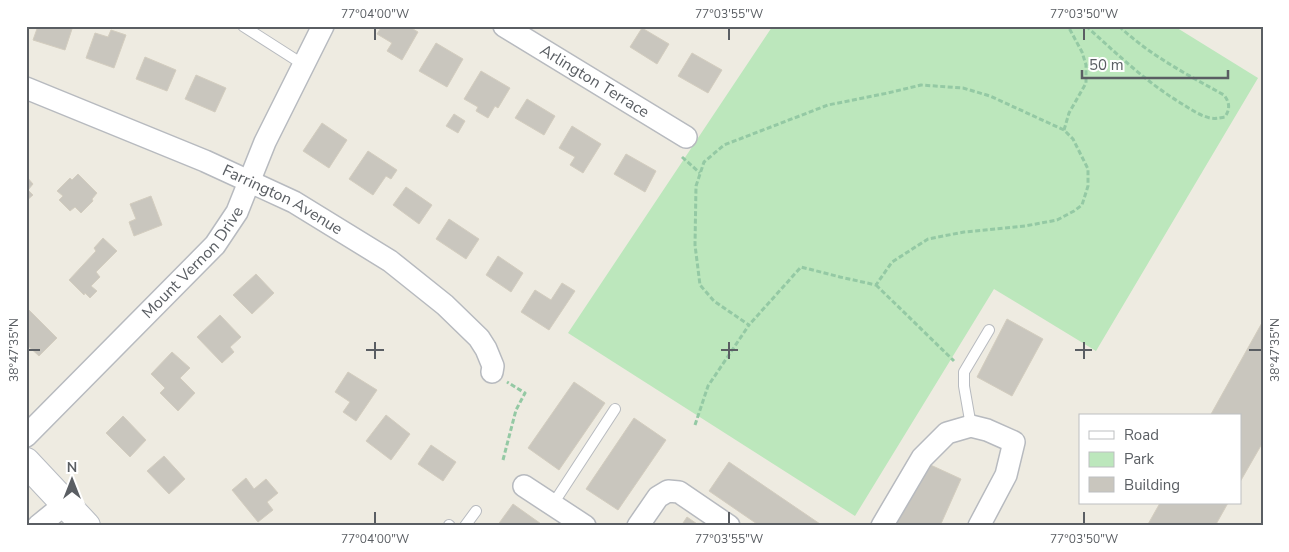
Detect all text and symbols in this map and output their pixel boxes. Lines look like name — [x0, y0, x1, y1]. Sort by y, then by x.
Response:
text: 77°04'00"W — [341, 6, 409, 22]
text: 77°03'55"W — [695, 6, 763, 22]
text: 77°03'50"W — [1050, 6, 1118, 22]
street label: Arlington Terrace — [536, 39, 653, 123]
scale bar — [1082, 48, 1228, 80]
text: 50 m — [1089, 55, 1124, 75]
street label: Farrington Avenue — [219, 160, 347, 240]
street label: Mount Vernon Drive — [137, 204, 249, 324]
text: 38°47'35"N — [6, 318, 22, 382]
text: 38°47'35"N — [1267, 318, 1283, 382]
legend — [1079, 414, 1242, 504]
text: Road — [1124, 425, 1159, 445]
text: Park — [1124, 449, 1154, 469]
north arrow — [48, 454, 98, 504]
text: N — [67, 458, 77, 477]
text: Building — [1124, 475, 1180, 495]
text: 77°04'00"W — [341, 531, 409, 547]
text: 77°03'55"W — [695, 531, 763, 547]
text: 77°03'50"W — [1050, 531, 1118, 547]

